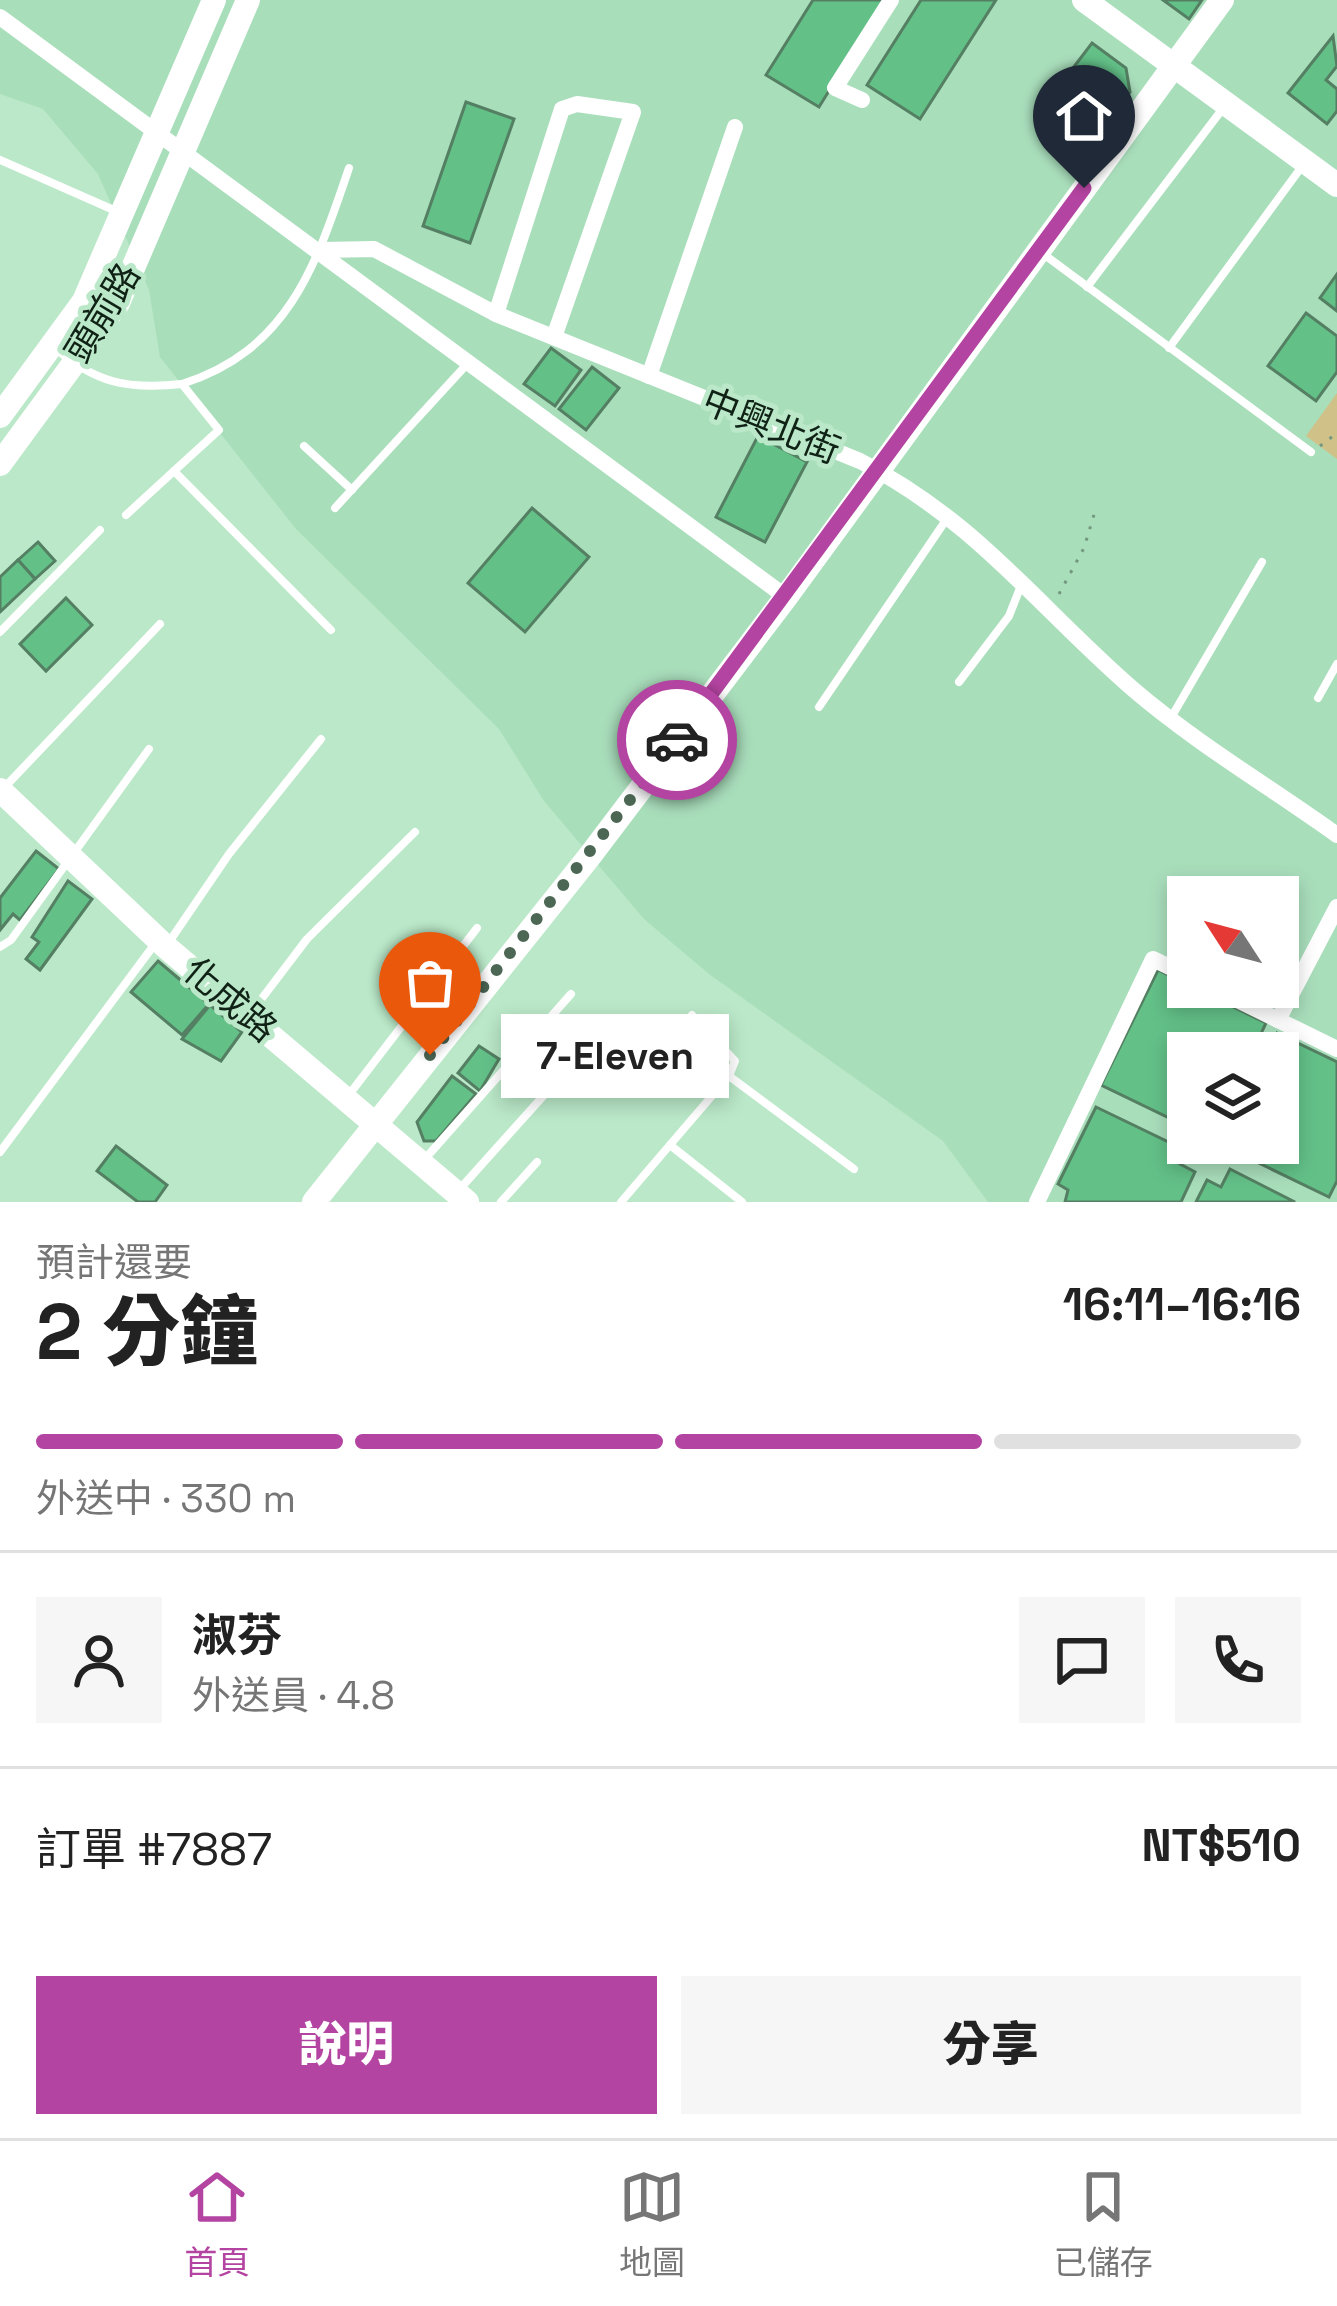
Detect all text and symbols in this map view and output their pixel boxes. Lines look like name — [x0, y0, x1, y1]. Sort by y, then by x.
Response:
pin — [1033, 65, 1135, 188]
icon: home — [1051, 83, 1117, 149]
street label: 頭前路 — [55, 255, 151, 371]
street label: 中興北街 — [696, 378, 846, 474]
courier — [617, 680, 737, 800]
icon: car — [644, 707, 710, 773]
north arrow — [1167, 876, 1299, 1008]
map controls — [1167, 876, 1299, 1164]
pin — [379, 932, 481, 1055]
street label: 化成路 — [174, 948, 286, 1052]
icon: bag — [397, 950, 463, 1016]
callout: 7-Eleven — [502, 1013, 730, 1097]
text: 7-Eleven — [536, 1031, 694, 1080]
button: layers — [1167, 1032, 1299, 1164]
text: 預計還要 — [36, 1238, 192, 1287]
text: 16:11–16:16 — [1063, 1276, 1301, 1333]
text: 2 分鐘 — [36, 1282, 258, 1382]
text: 外送中 · 330 m — [36, 1474, 296, 1523]
button: person — [36, 1597, 162, 1723]
button: chat — [1019, 1597, 1145, 1723]
button: phone — [1175, 1597, 1301, 1723]
text: 淑芬 — [192, 1607, 282, 1664]
text: 外送員 · 4.8 — [192, 1671, 395, 1720]
text: NT$510 — [1141, 1817, 1301, 1874]
text: 訂單 #7887 — [36, 1821, 272, 1878]
button: 說明 — [36, 1976, 657, 2114]
button: 分享 — [681, 1976, 1301, 2114]
tab: 首頁 — [184, 2164, 250, 2284]
tab: 地圖 — [619, 2164, 685, 2284]
tab: 已儲存 — [1054, 2164, 1153, 2284]

